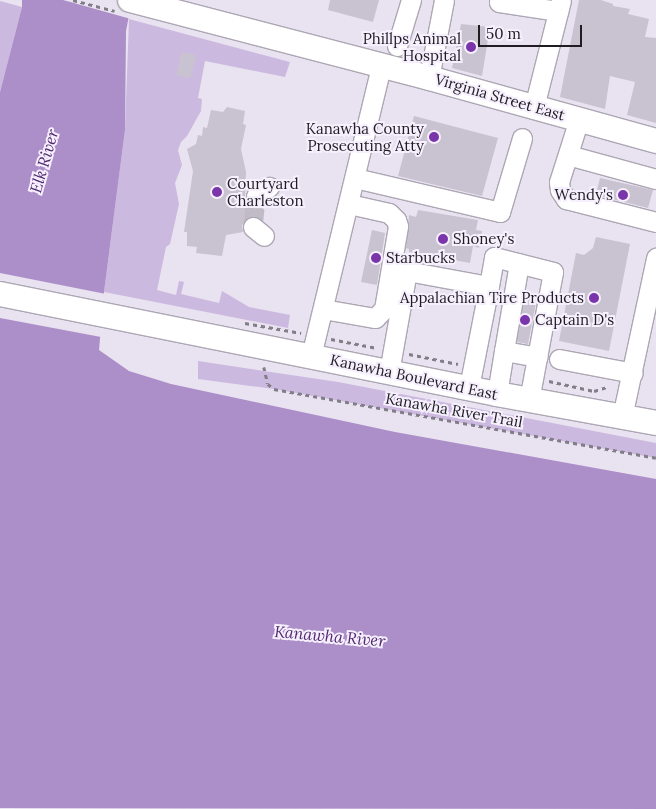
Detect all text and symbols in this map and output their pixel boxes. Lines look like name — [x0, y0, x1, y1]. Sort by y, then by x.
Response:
scale bar — [481, 15, 585, 47]
text: 50 m — [486, 24, 521, 43]
place label: Phillps Animal Hospital — [363, 29, 461, 64]
marker: Phillps Animal Hospital — [465, 41, 477, 53]
street label: Virginia Street East — [433, 70, 567, 124]
place label: Kanawha County Prosecuting Atty — [306, 119, 424, 154]
water label: Elk River — [26, 127, 62, 195]
marker: Kanawha County Prosecuting Atty — [428, 131, 440, 143]
place label: Courtyard Charleston — [227, 174, 303, 209]
marker: Courtyard Charleston — [211, 186, 223, 198]
place label: Wendy's — [555, 186, 613, 204]
marker: Wendy's — [617, 189, 629, 201]
place label: Shoney's — [453, 230, 514, 248]
marker: Shoney's — [437, 233, 449, 245]
place label: Starbucks — [386, 249, 455, 267]
marker: Starbucks — [370, 252, 382, 264]
place label: Appalachian Tire Products — [400, 289, 584, 307]
marker: Appalachian Tire Products — [588, 292, 600, 304]
place label: Captain D's — [535, 311, 614, 329]
marker: Captain D's — [519, 314, 531, 326]
street label: Kanawha Boulevard East — [329, 350, 499, 404]
street label: Kanawha River Trail — [384, 389, 524, 431]
water label: Kanawha River — [274, 622, 386, 650]

